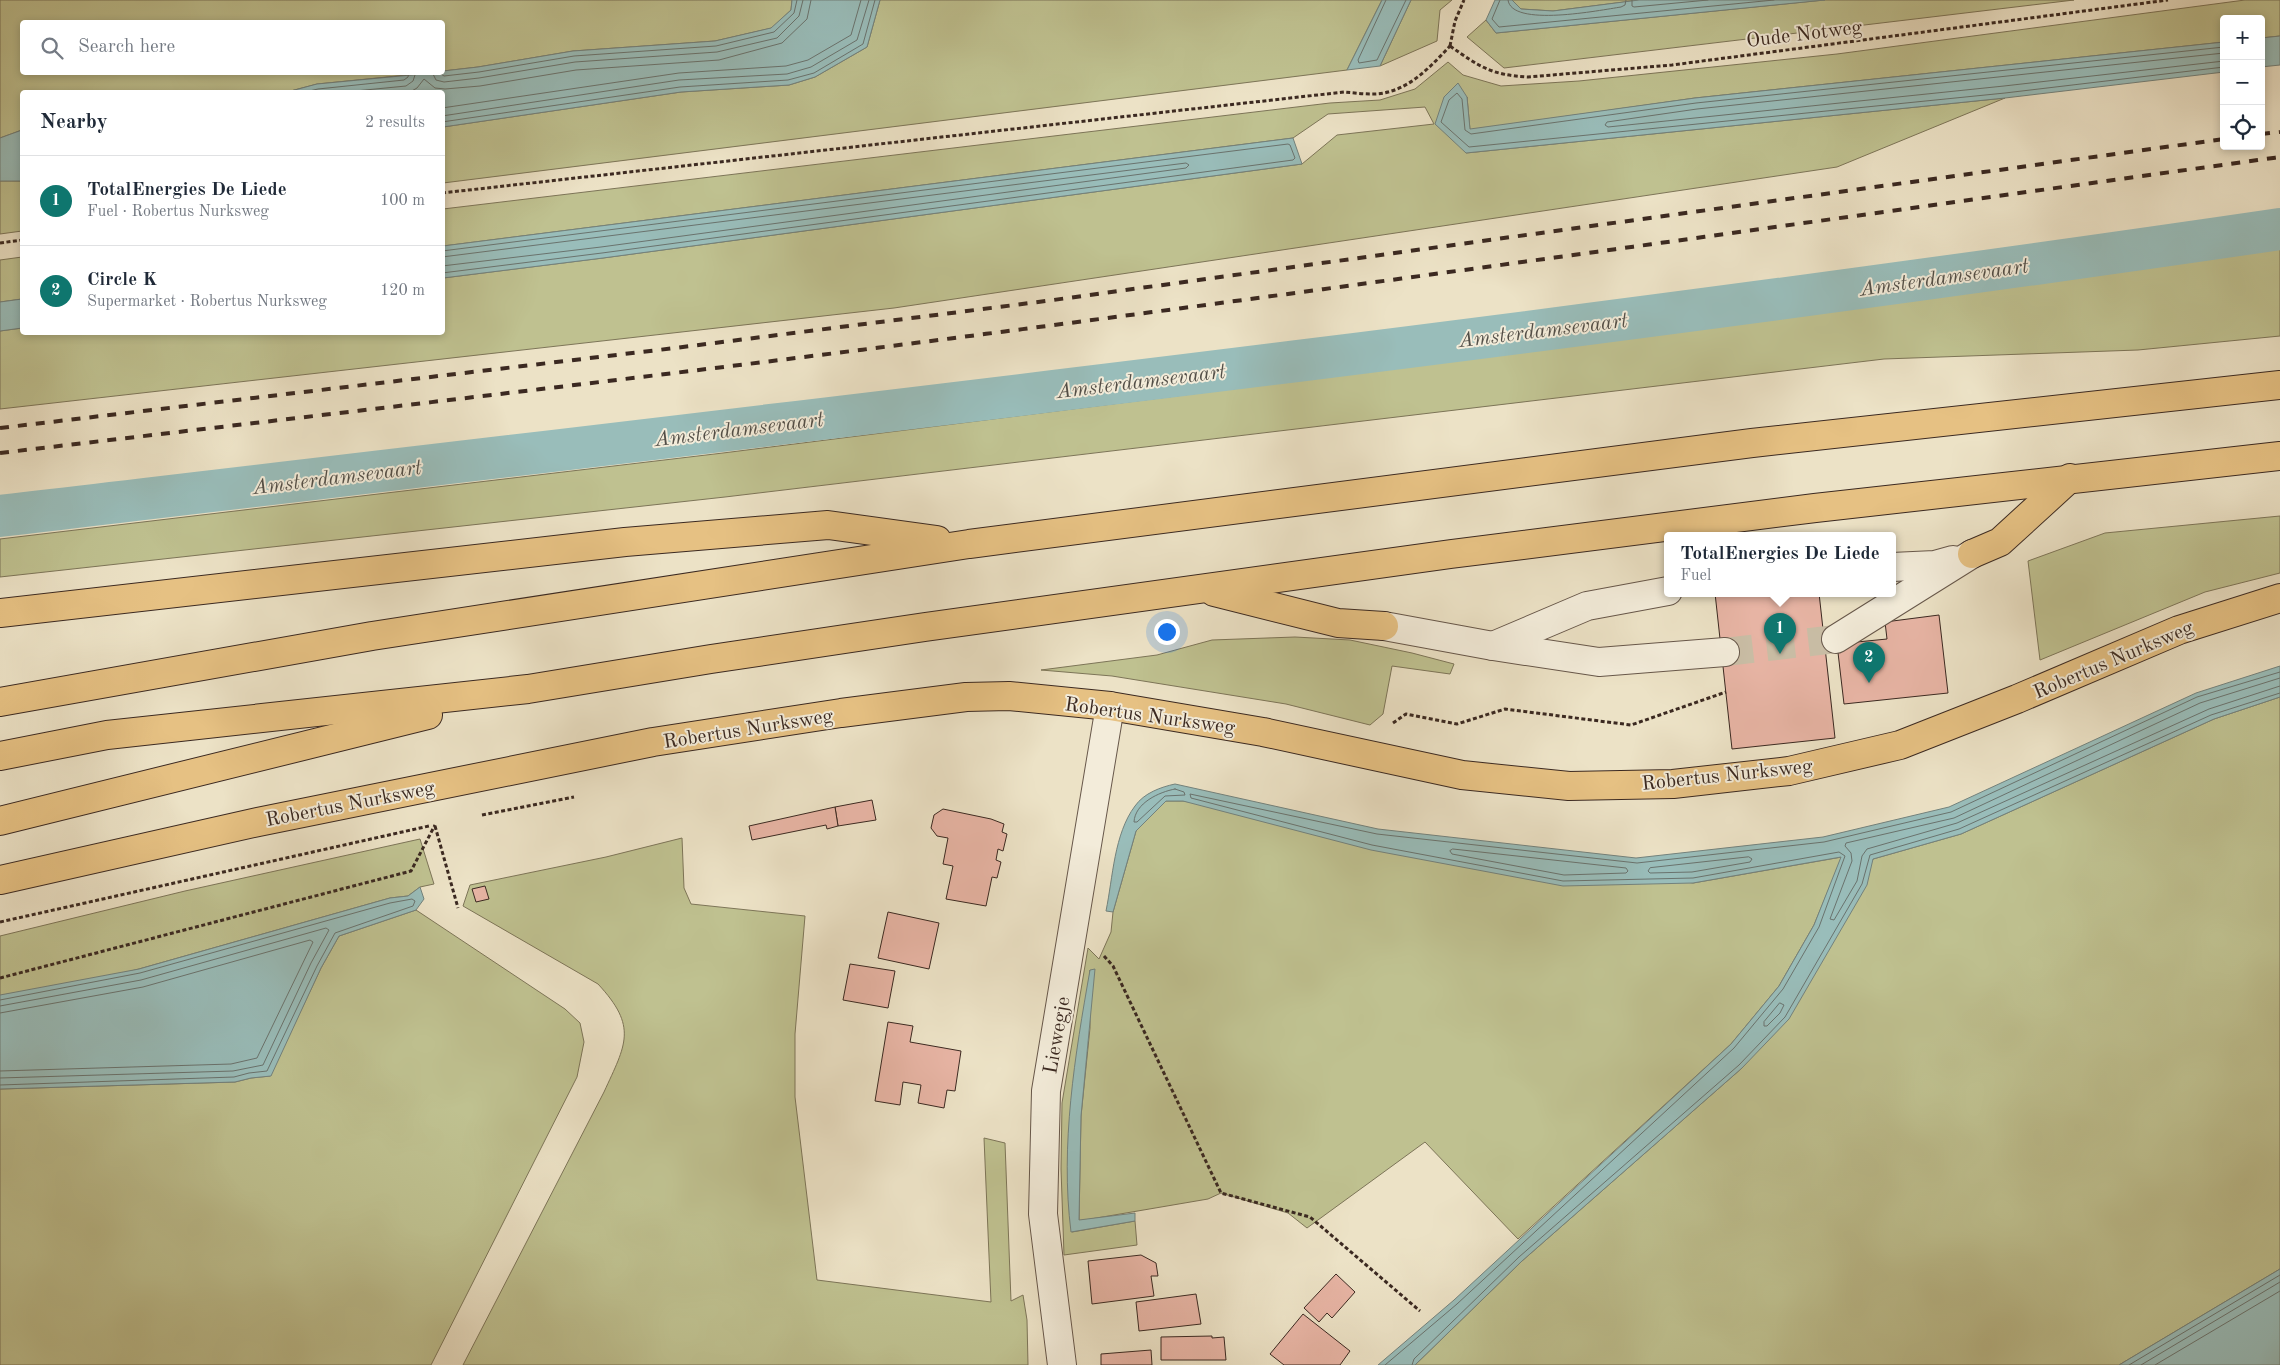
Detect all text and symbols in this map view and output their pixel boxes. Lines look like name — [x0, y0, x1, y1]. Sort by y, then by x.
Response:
map controls — [2220, 15, 2265, 150]
button: + — [2220, 15, 2265, 60]
street label: Oude Notweg — [1745, 18, 1864, 52]
search box — [20, 20, 445, 75]
icon: search — [38, 34, 66, 62]
text: Search here — [78, 38, 175, 57]
button: − — [2220, 60, 2265, 105]
button: locate — [2220, 105, 2265, 150]
text: Nearby — [40, 112, 108, 133]
text: 2 results — [365, 115, 425, 131]
text: TotalEnergies De Liede — [87, 181, 287, 200]
text: 1 — [51, 193, 61, 209]
text: 100 m — [380, 193, 425, 209]
text: Fuel · Robertus Nurksweg — [87, 204, 269, 220]
water label: Amsterdamsevaart — [1857, 256, 2030, 301]
text: Circle K — [87, 271, 157, 290]
text: 2 — [51, 283, 61, 299]
text: 120 m — [380, 283, 425, 299]
text: Supermarket · Robertus Nurksweg — [87, 294, 327, 310]
water label: Amsterdamsevaart — [1456, 311, 1629, 352]
water label: Amsterdamsevaart — [1054, 362, 1227, 403]
water label: Amsterdamsevaart — [652, 410, 825, 451]
water label: Amsterdamsevaart — [250, 458, 423, 499]
popup — [1664, 532, 1896, 597]
text: TotalEnergies De Liede — [1680, 545, 1880, 564]
text: Fuel — [1680, 568, 1711, 584]
pin: 1 — [1764, 613, 1796, 654]
street label: Robertus Nurksweg — [2031, 618, 2197, 704]
your location — [1154, 619, 1180, 645]
pin: 2 — [1853, 642, 1885, 683]
street label: Robertus Nurksweg — [1063, 695, 1236, 739]
street label: Robertus Nurksweg — [662, 707, 835, 753]
street label: Robertus Nurksweg — [1641, 757, 1814, 795]
street label: Robertus Nurksweg — [264, 779, 437, 831]
street label: Liewegje — [1041, 995, 1075, 1076]

